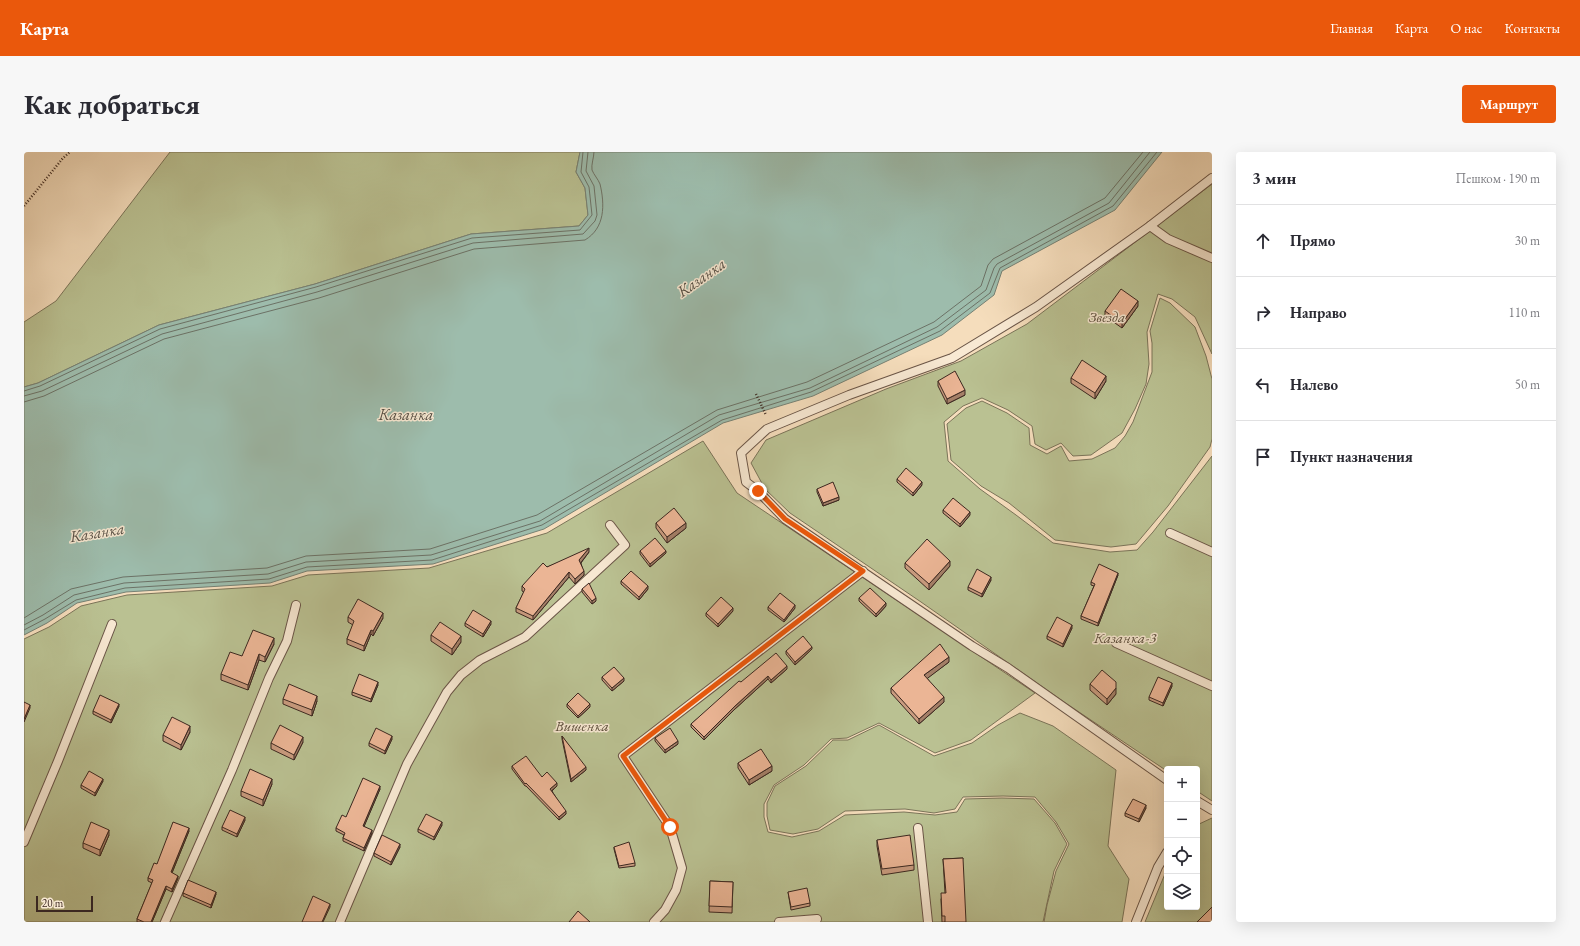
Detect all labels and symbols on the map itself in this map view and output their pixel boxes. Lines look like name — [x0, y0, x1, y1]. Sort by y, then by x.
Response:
water label: Казанка — [672, 253, 730, 302]
park label: Звезда — [1089, 307, 1125, 326]
water label: Казанка — [378, 404, 433, 425]
route end — [749, 482, 767, 500]
water label: Казанка — [67, 518, 126, 547]
park label: Казанка-3 — [1093, 628, 1157, 647]
park label: Вишенка — [554, 716, 609, 735]
route start — [661, 818, 679, 836]
scale bar — [36, 894, 93, 913]

